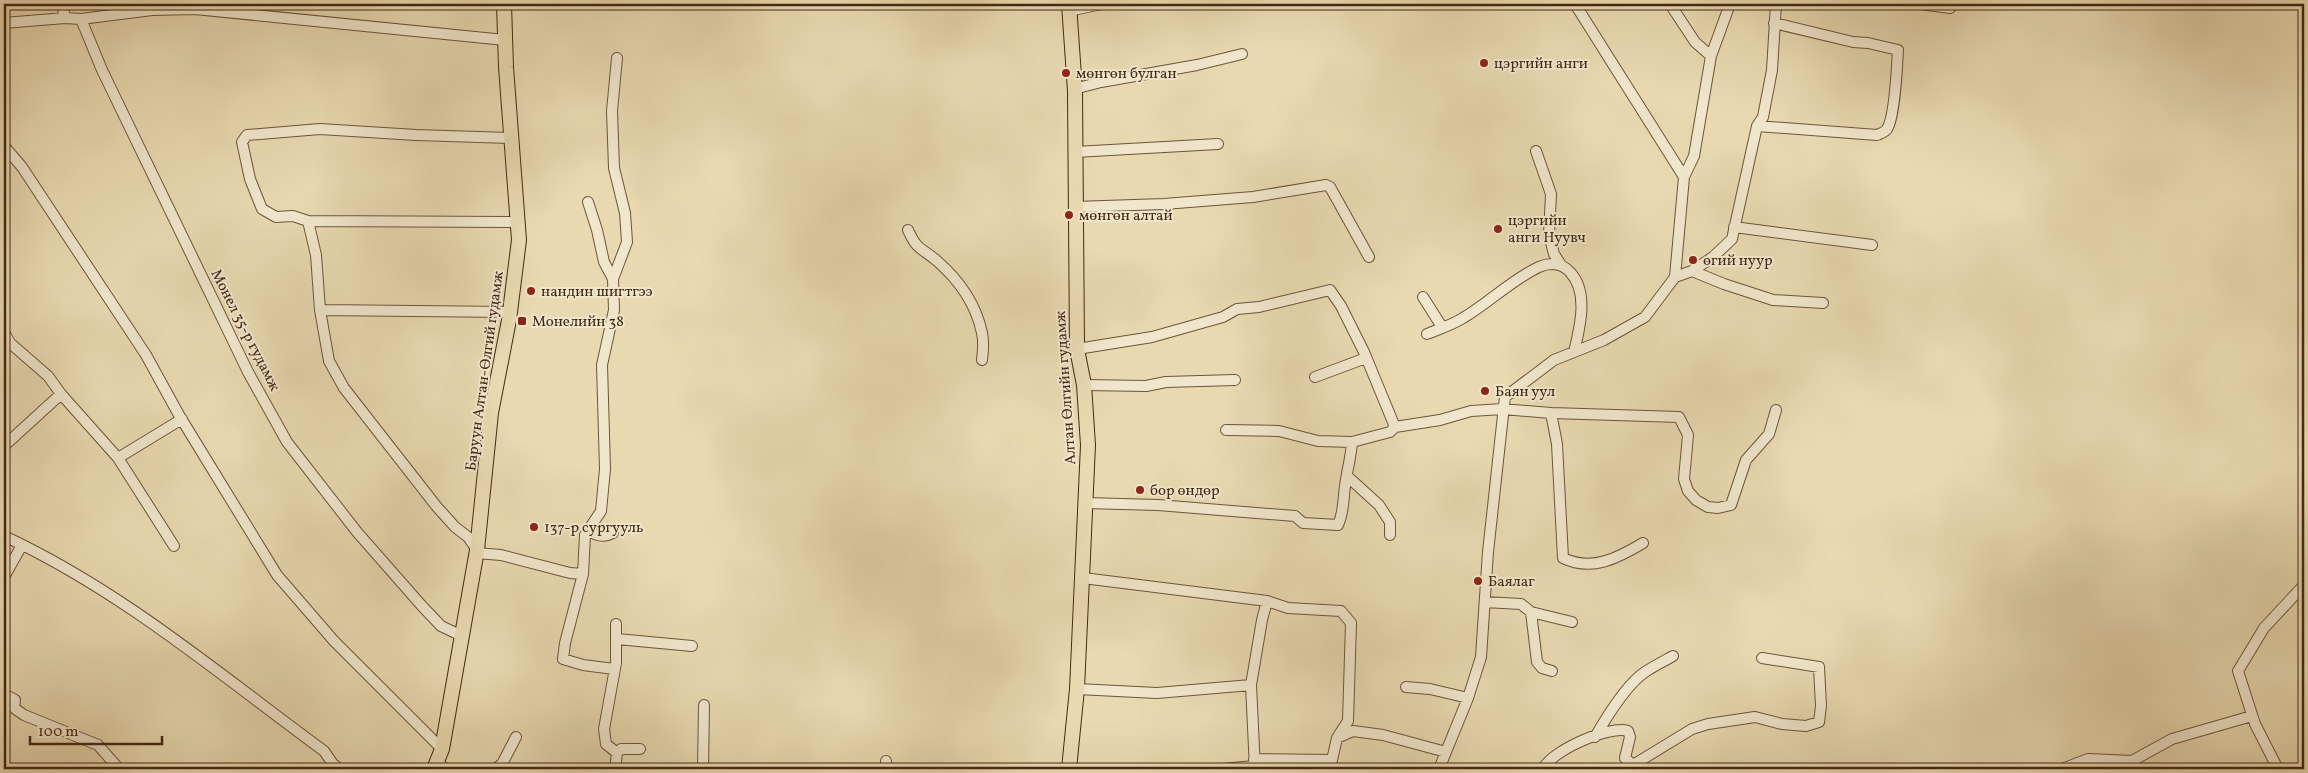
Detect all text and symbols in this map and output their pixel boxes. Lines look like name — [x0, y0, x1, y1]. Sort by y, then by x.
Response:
place label: цэргийн анги — [1494, 54, 1588, 75]
marker: цэргийн анги — [1478, 57, 1490, 69]
place label: мөнгөн булган — [1076, 64, 1177, 85]
marker: мөнгөн булган — [1060, 67, 1072, 79]
place label: мөнгөн алтай — [1079, 206, 1173, 227]
marker: мөнгөн алтай — [1063, 209, 1075, 221]
place label: цэргийн анги Нуувч — [1508, 211, 1586, 249]
marker: цэргийн анги Нуувч — [1492, 223, 1504, 235]
place label: өгий нуур — [1703, 251, 1773, 272]
marker: өгий нуур — [1687, 254, 1699, 266]
street label: Монел 35-р гудамж — [205, 266, 285, 395]
street label: Баруун Алтан-Өлгий гудамж — [461, 270, 510, 473]
place label: нандин шигтгээ — [541, 282, 653, 303]
marker: нандин шигтгээ — [525, 285, 537, 297]
street label: Алтан Өлгийн гудамж — [1051, 310, 1082, 466]
place label: Монелийн 38 — [532, 312, 624, 333]
marker: Монелийн 38 — [516, 315, 528, 327]
place label: Баян уул — [1495, 382, 1555, 403]
marker: Баян уул — [1479, 385, 1491, 397]
place label: бор өндөр — [1150, 481, 1220, 502]
marker: бор өндөр — [1134, 484, 1146, 496]
place label: 137-р сургууль — [544, 518, 644, 539]
marker: 137-р сургууль — [528, 521, 540, 533]
place label: Баялаг — [1488, 572, 1535, 593]
marker: Баялаг — [1472, 575, 1484, 587]
scale bar — [30, 713, 162, 745]
text: 100 m — [38, 722, 78, 743]

